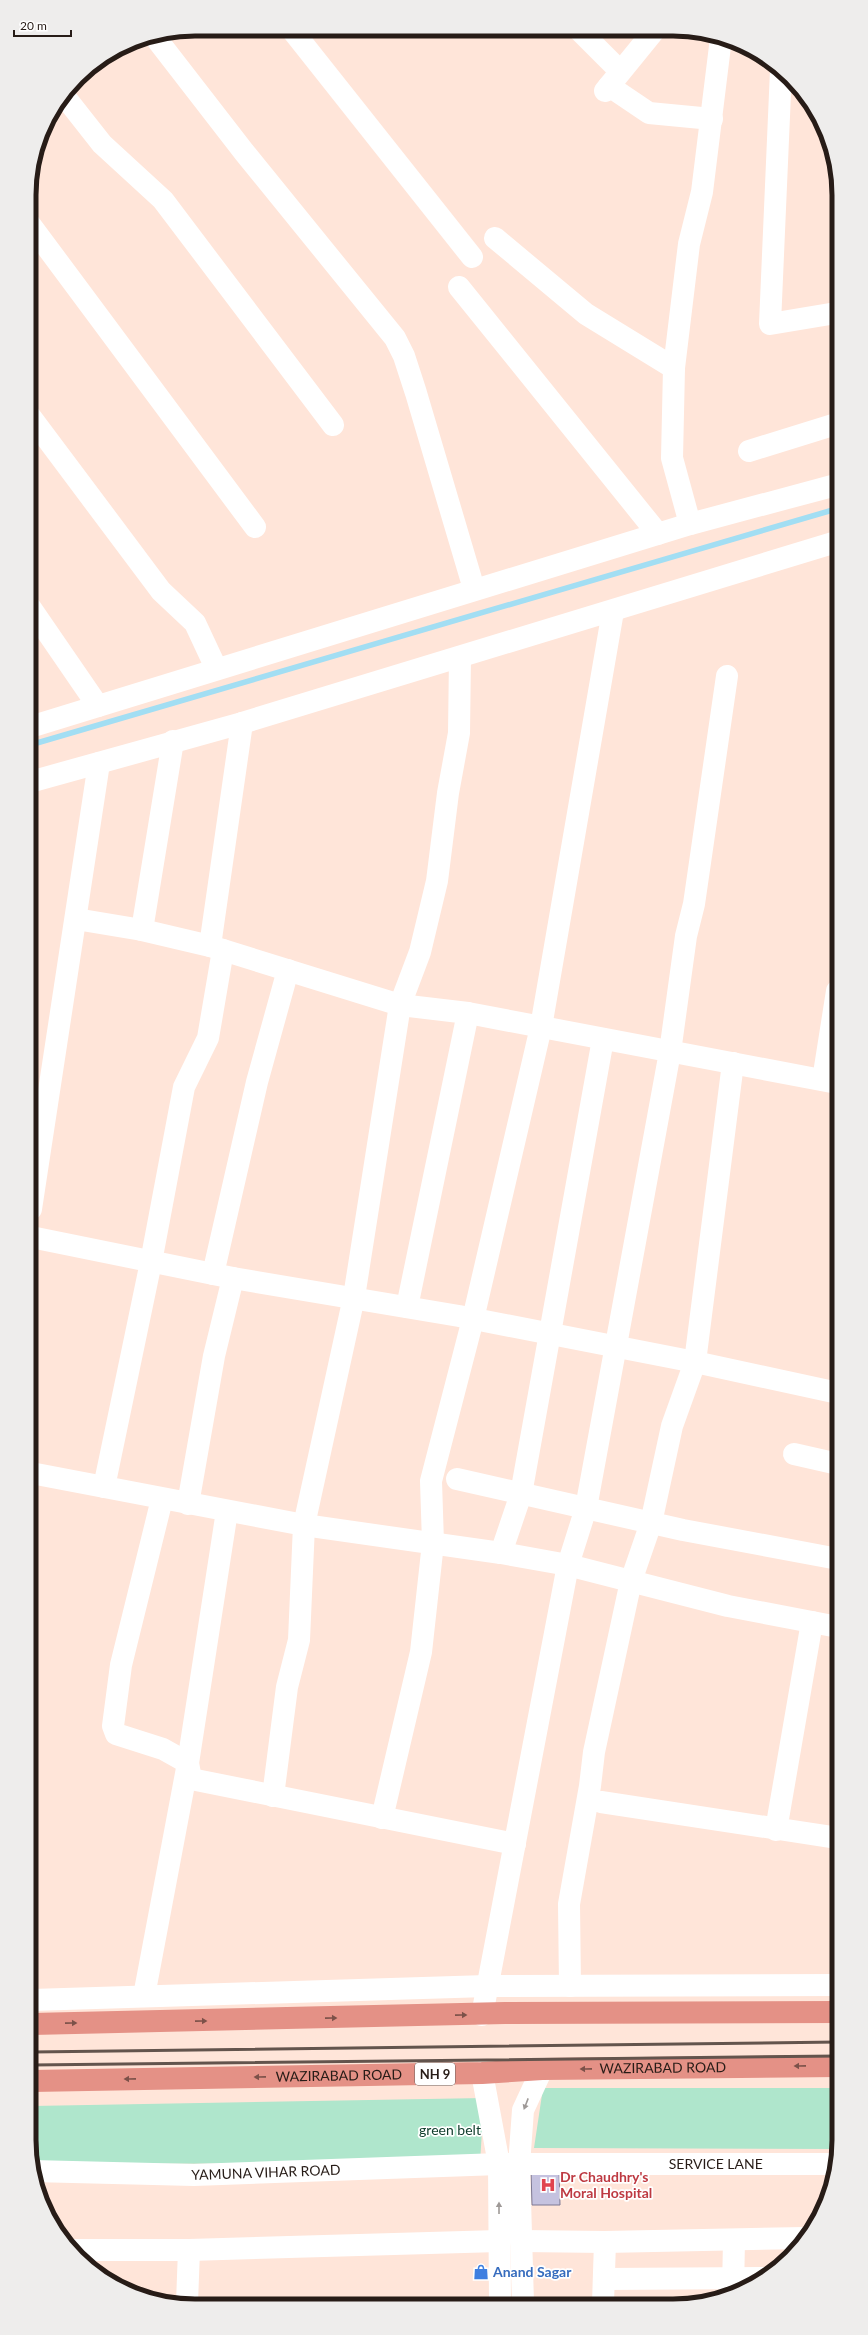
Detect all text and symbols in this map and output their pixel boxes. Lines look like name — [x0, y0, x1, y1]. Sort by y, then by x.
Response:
scale bar — [14, 12, 71, 38]
text: 20 m — [20, 18, 47, 33]
one-way arrow — [455, 2012, 468, 2018]
one-way arrow — [325, 2015, 338, 2021]
one-way arrow — [195, 2017, 207, 2024]
one-way arrow — [65, 2020, 78, 2026]
street label: WAZIRABAD ROAD — [599, 2058, 726, 2076]
road number: NH 9 — [415, 2063, 455, 2085]
one-way arrow — [793, 2063, 806, 2069]
street label: WAZIRABAD ROAD — [276, 2065, 402, 2085]
one-way arrow — [579, 2066, 592, 2072]
one-way arrow — [253, 2074, 266, 2080]
one-way arrow — [123, 2076, 136, 2082]
one-way arrow — [522, 2099, 528, 2111]
park label: green belt — [419, 2121, 481, 2138]
street label: SERVICE LANE — [669, 2155, 763, 2172]
street label: YAMUNA VIHAR ROAD — [191, 2161, 341, 2183]
place label: Dr Chaudhry's Moral Hospital — [560, 2168, 652, 2201]
hospital icon: Dr Chaudhry's Moral Hospital — [539, 2176, 557, 2194]
one-way arrow — [496, 2201, 502, 2214]
shop icon: Anand Sagar — [472, 2263, 490, 2281]
place label: Anand Sagar — [492, 2263, 572, 2280]

